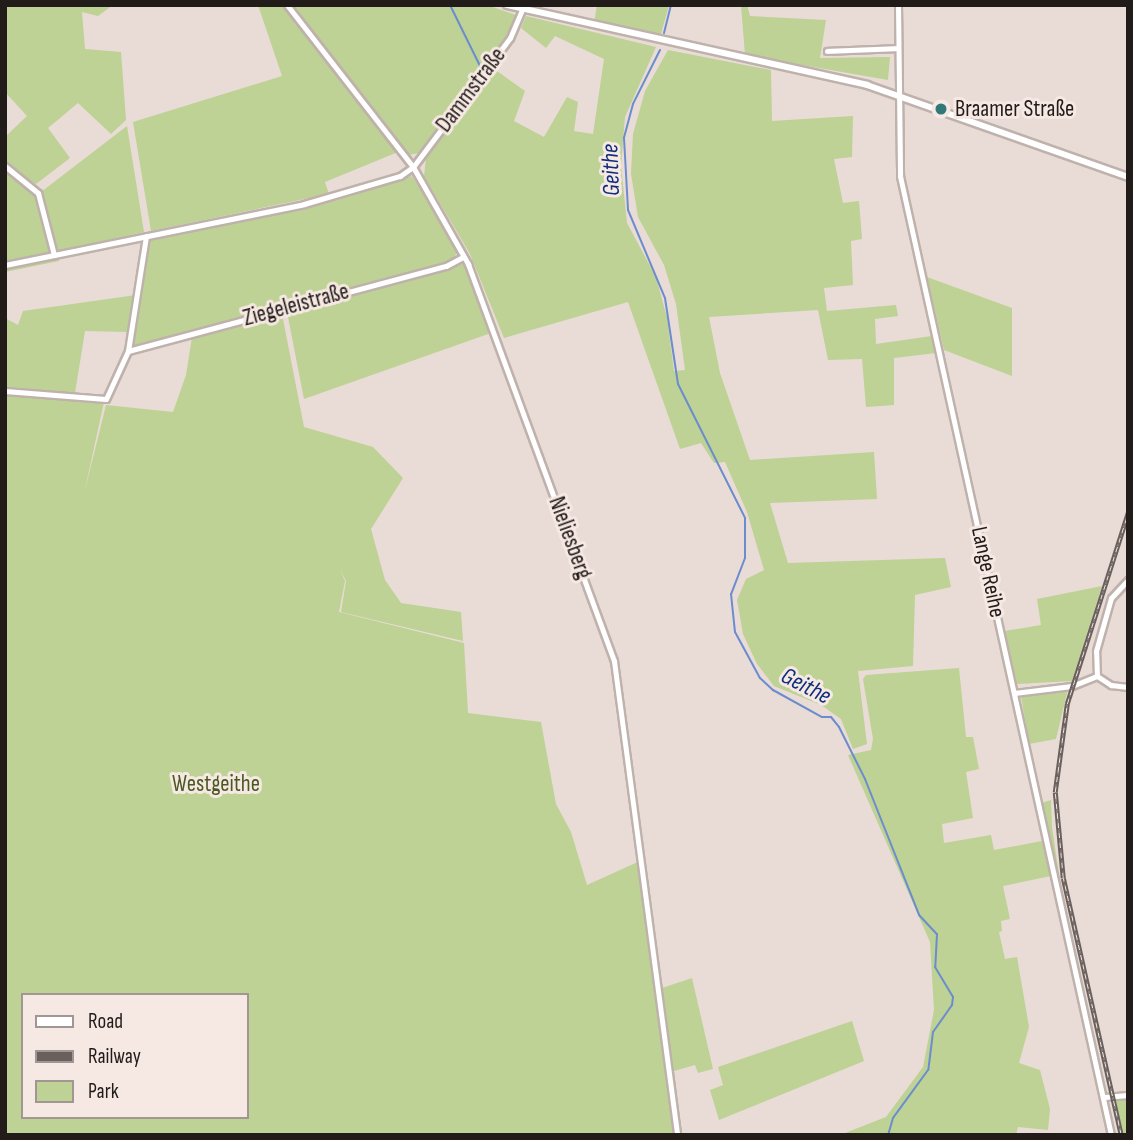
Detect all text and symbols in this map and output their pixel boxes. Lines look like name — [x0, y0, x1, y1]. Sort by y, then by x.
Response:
street label: Dammstraße — [430, 42, 512, 138]
place label: Braamer Straße — [955, 95, 1074, 123]
marker: Braamer Straße — [933, 101, 949, 117]
water label: Geithe — [596, 143, 626, 197]
street label: Ziegeleistraße — [240, 278, 352, 332]
street label: Nieliesberg — [542, 493, 598, 583]
street label: Lange Reihe — [965, 524, 1011, 620]
water label: Geithe — [776, 661, 836, 711]
park label: Westgeithe — [172, 770, 260, 798]
legend — [21, 993, 248, 1119]
text: Road — [88, 1009, 123, 1034]
text: Railway — [88, 1044, 141, 1069]
text: Park — [88, 1079, 119, 1104]

